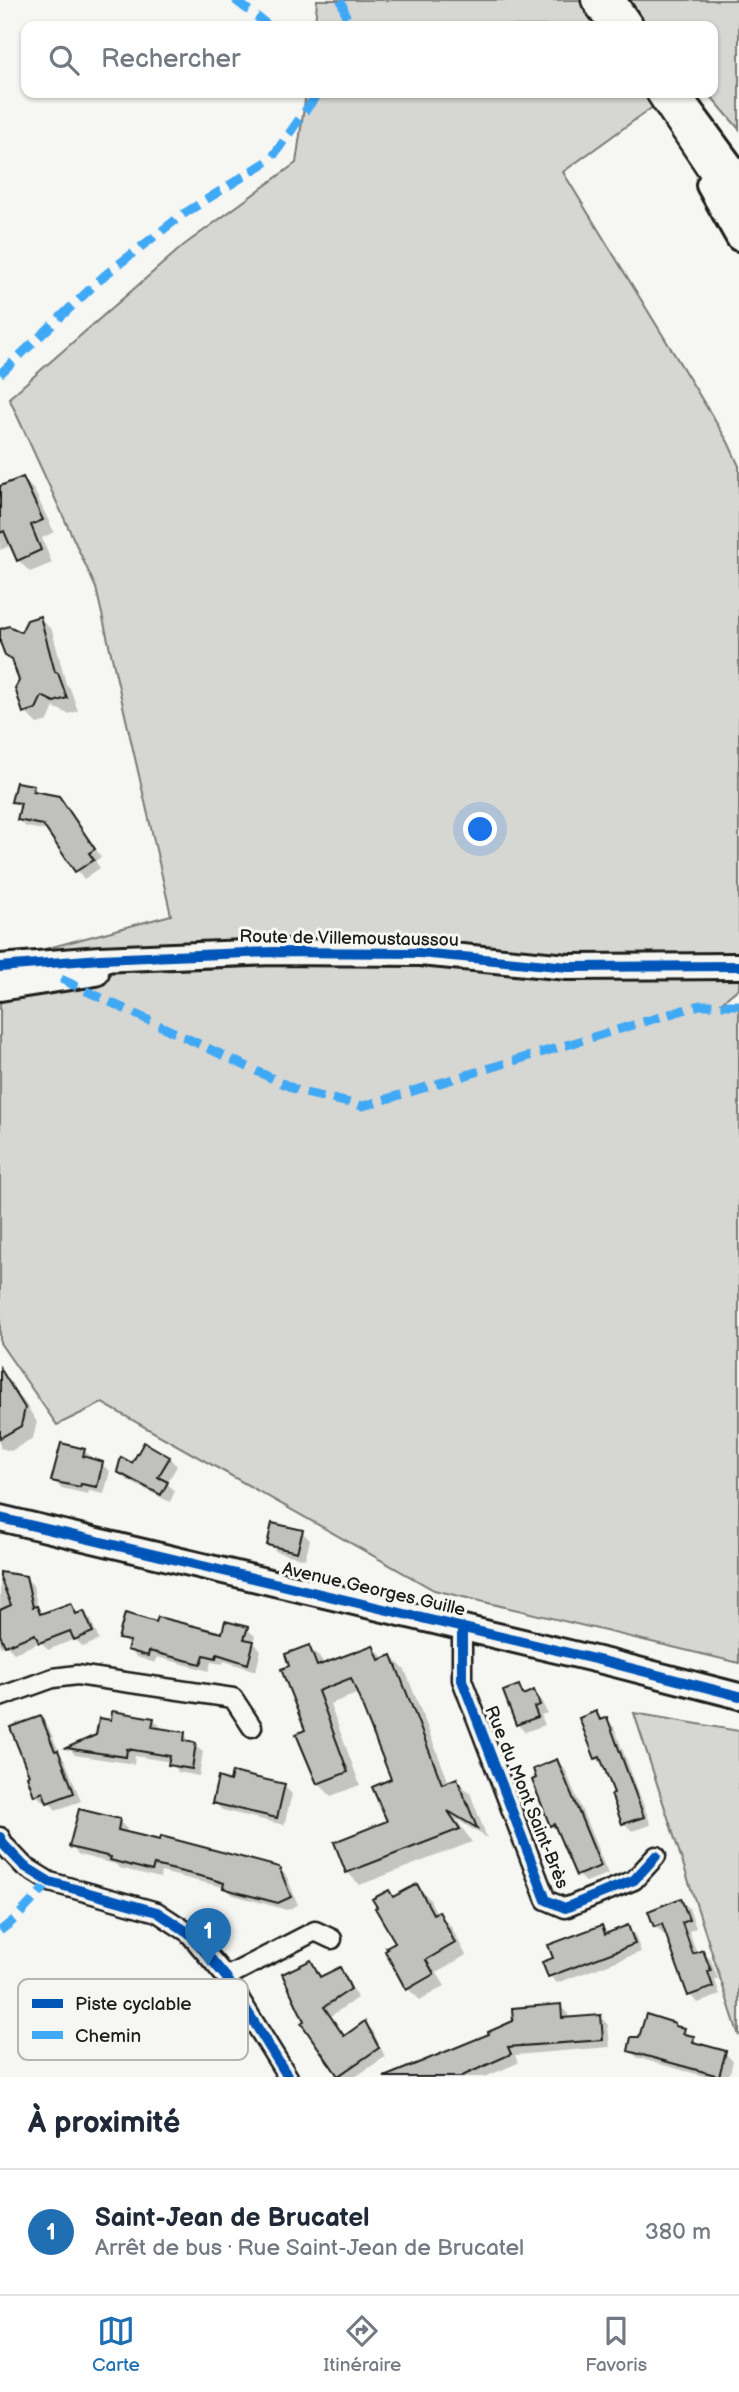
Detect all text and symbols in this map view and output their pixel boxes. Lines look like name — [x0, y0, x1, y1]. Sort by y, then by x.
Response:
search box — [21, 21, 718, 98]
icon: search — [45, 41, 83, 79]
text: Rechercher — [101, 44, 240, 75]
your location — [463, 812, 497, 846]
street label: Route de Villemoustaussou — [239, 926, 459, 951]
street label: Avenue Georges Guille — [280, 1558, 468, 1621]
street label: Rue du Mont Saint-Brès — [480, 1703, 573, 1892]
pin: 1 — [185, 1908, 231, 1966]
legend — [18, 1979, 248, 2060]
text: Piste cyclable — [75, 1993, 192, 2016]
text: Chemin — [75, 2025, 141, 2048]
text: À proximité — [28, 2105, 180, 2141]
text: Saint-Jean de Brucatel — [95, 2203, 370, 2234]
text: 1 — [46, 2218, 56, 2246]
text: 380 m — [645, 2218, 711, 2246]
text: Arrêt de bus · Rue Saint-Jean de Brucatel — [95, 2234, 524, 2262]
tab: Carte — [92, 2312, 140, 2377]
tab: Itinéraire — [324, 2312, 401, 2377]
tab: Favoris — [585, 2312, 647, 2377]

